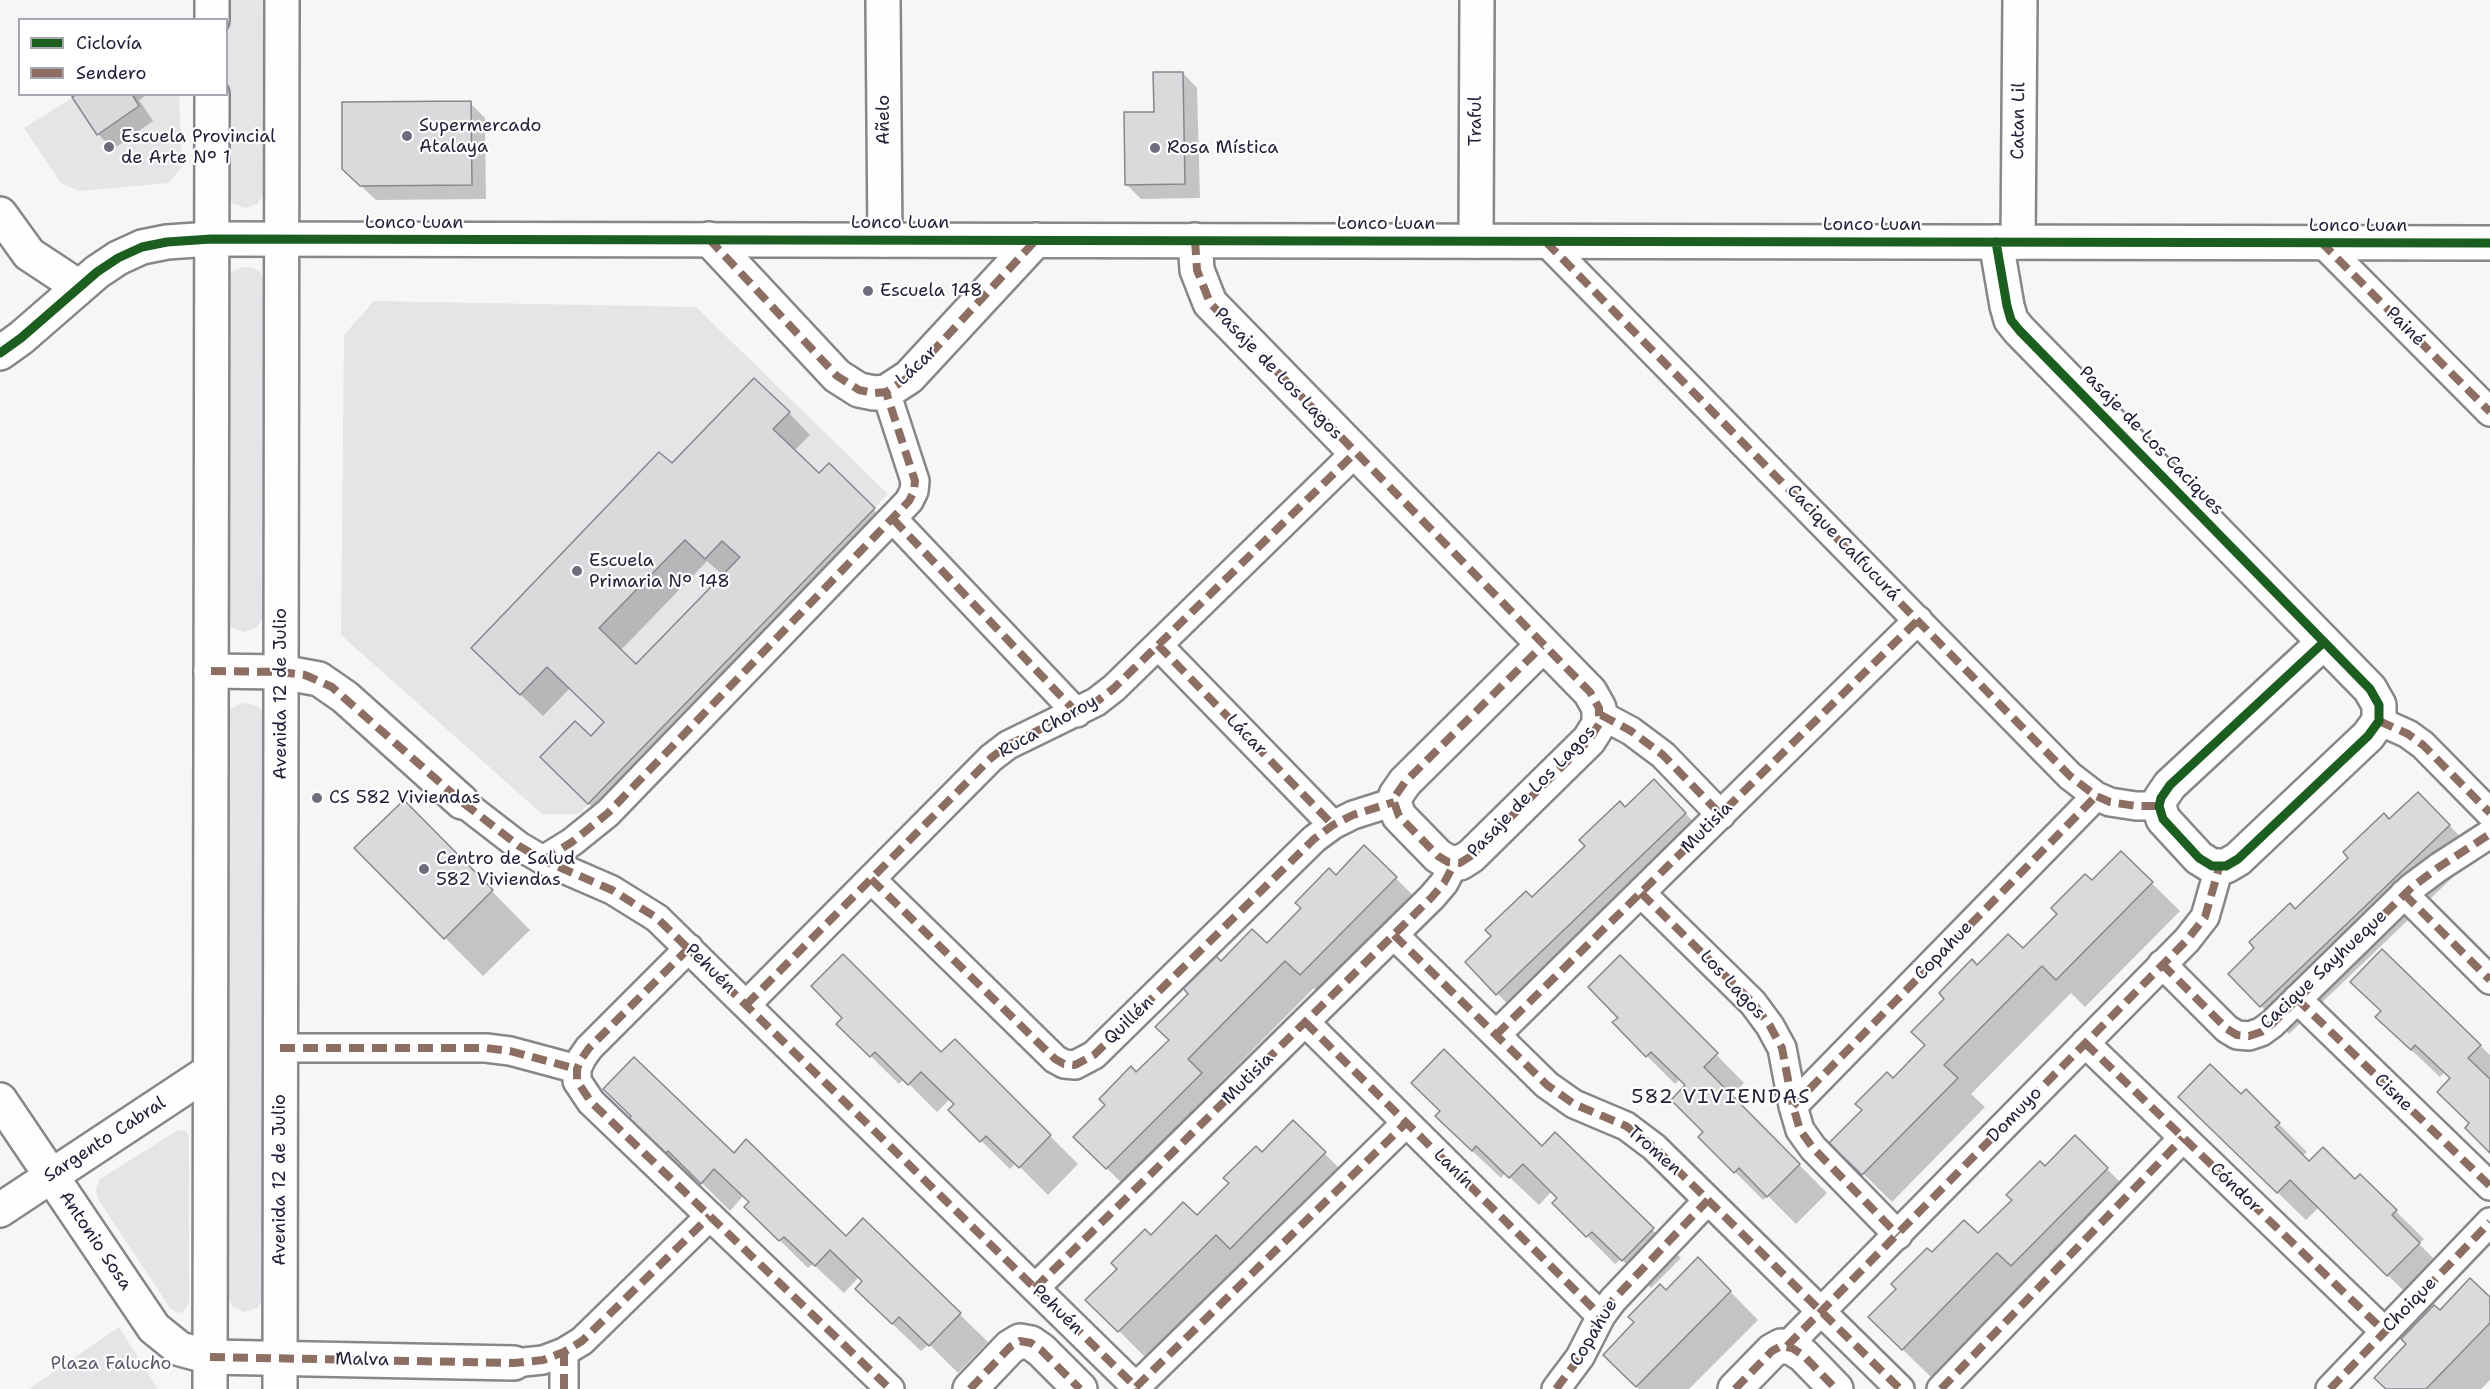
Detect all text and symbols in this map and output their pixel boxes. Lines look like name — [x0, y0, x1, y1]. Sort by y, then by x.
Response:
legend — [18, 18, 228, 96]
text: Ciclovía — [76, 31, 142, 55]
text: Sendero — [76, 61, 146, 85]
street label: Catan Lil — [2008, 82, 2030, 160]
street label: Añelo — [873, 95, 895, 145]
street label: Traful — [1465, 96, 1487, 146]
place label: Supermercado Atalaya — [419, 115, 541, 158]
place label: Escuela Provincial de Arte N° 1 — [121, 126, 276, 168]
marker: Supermercado Atalaya — [400, 129, 414, 143]
place label: Rosa Mística — [1167, 137, 1278, 159]
marker: Escuela Provincial de Arte N° 1 — [102, 140, 116, 154]
marker: Rosa Mística — [1148, 141, 1162, 155]
street label: Lonco Luan — [365, 212, 463, 234]
street label: Lonco Luan — [851, 212, 949, 234]
street label: Lonco Luan — [1337, 213, 1435, 235]
street label: Lonco Luan — [1823, 214, 1921, 236]
street label: Lonco Luan — [2309, 215, 2407, 237]
place label: Escuela 148 — [880, 280, 983, 302]
marker: Escuela 148 — [861, 284, 875, 298]
street label: Pasaje de Los Lagos — [1209, 303, 1347, 445]
street label: Painé — [2381, 303, 2429, 351]
street label: Lácar — [892, 341, 942, 391]
street label: Pasaje de Los Caciques — [2074, 362, 2228, 520]
street label: Cacique Calfucurá — [1782, 480, 1904, 606]
place label: Escuela Primaria N° 148 — [589, 550, 730, 592]
marker: Escuela Primaria N° 148 — [570, 564, 584, 578]
street label: Avenida 12 de Julio — [270, 608, 292, 780]
street label: Ruca Choroy — [995, 691, 1101, 763]
street label: Lácar — [1221, 710, 1271, 760]
street label: Pasaje de Los Lagos — [1463, 721, 1601, 863]
place label: CS 582 Viviendas — [329, 787, 481, 809]
marker: CS 582 Viviendas — [310, 791, 324, 805]
street label: Mutisia — [1677, 798, 1737, 858]
place label: Centro de Salud 582 Viviendas — [436, 848, 575, 890]
marker: Centro de Salud 582 Viviendas — [417, 862, 431, 876]
street label: Cacique Sayhueque — [2256, 906, 2392, 1034]
street label: Copahue — [1910, 917, 1978, 985]
street label: Pehuén — [680, 939, 740, 999]
street label: Los Lagos — [1695, 946, 1769, 1024]
street label: Quillén — [1100, 992, 1158, 1050]
street label: Mutisia — [1218, 1049, 1278, 1109]
street label: Cisne — [2369, 1069, 2417, 1117]
street label: Domuyo — [1983, 1083, 2047, 1147]
district label: 582 VIVIENDAS — [1631, 1086, 1811, 1110]
street label: Sargento Cabral — [40, 1093, 170, 1187]
street label: Avenida 12 de Julio — [269, 1094, 291, 1266]
street label: Tromen — [1623, 1122, 1685, 1180]
street label: Lanín — [1429, 1145, 1477, 1193]
street label: Cóndor — [2205, 1158, 2265, 1218]
street label: Antonio Sosa — [54, 1187, 136, 1295]
street label: Choique — [2379, 1273, 2441, 1337]
street label: Pehuén — [1027, 1281, 1087, 1339]
street label: Copahue — [1566, 1296, 1622, 1370]
street label: Malva — [335, 1349, 389, 1371]
park label: Plaza Falucho — [51, 1353, 171, 1375]

